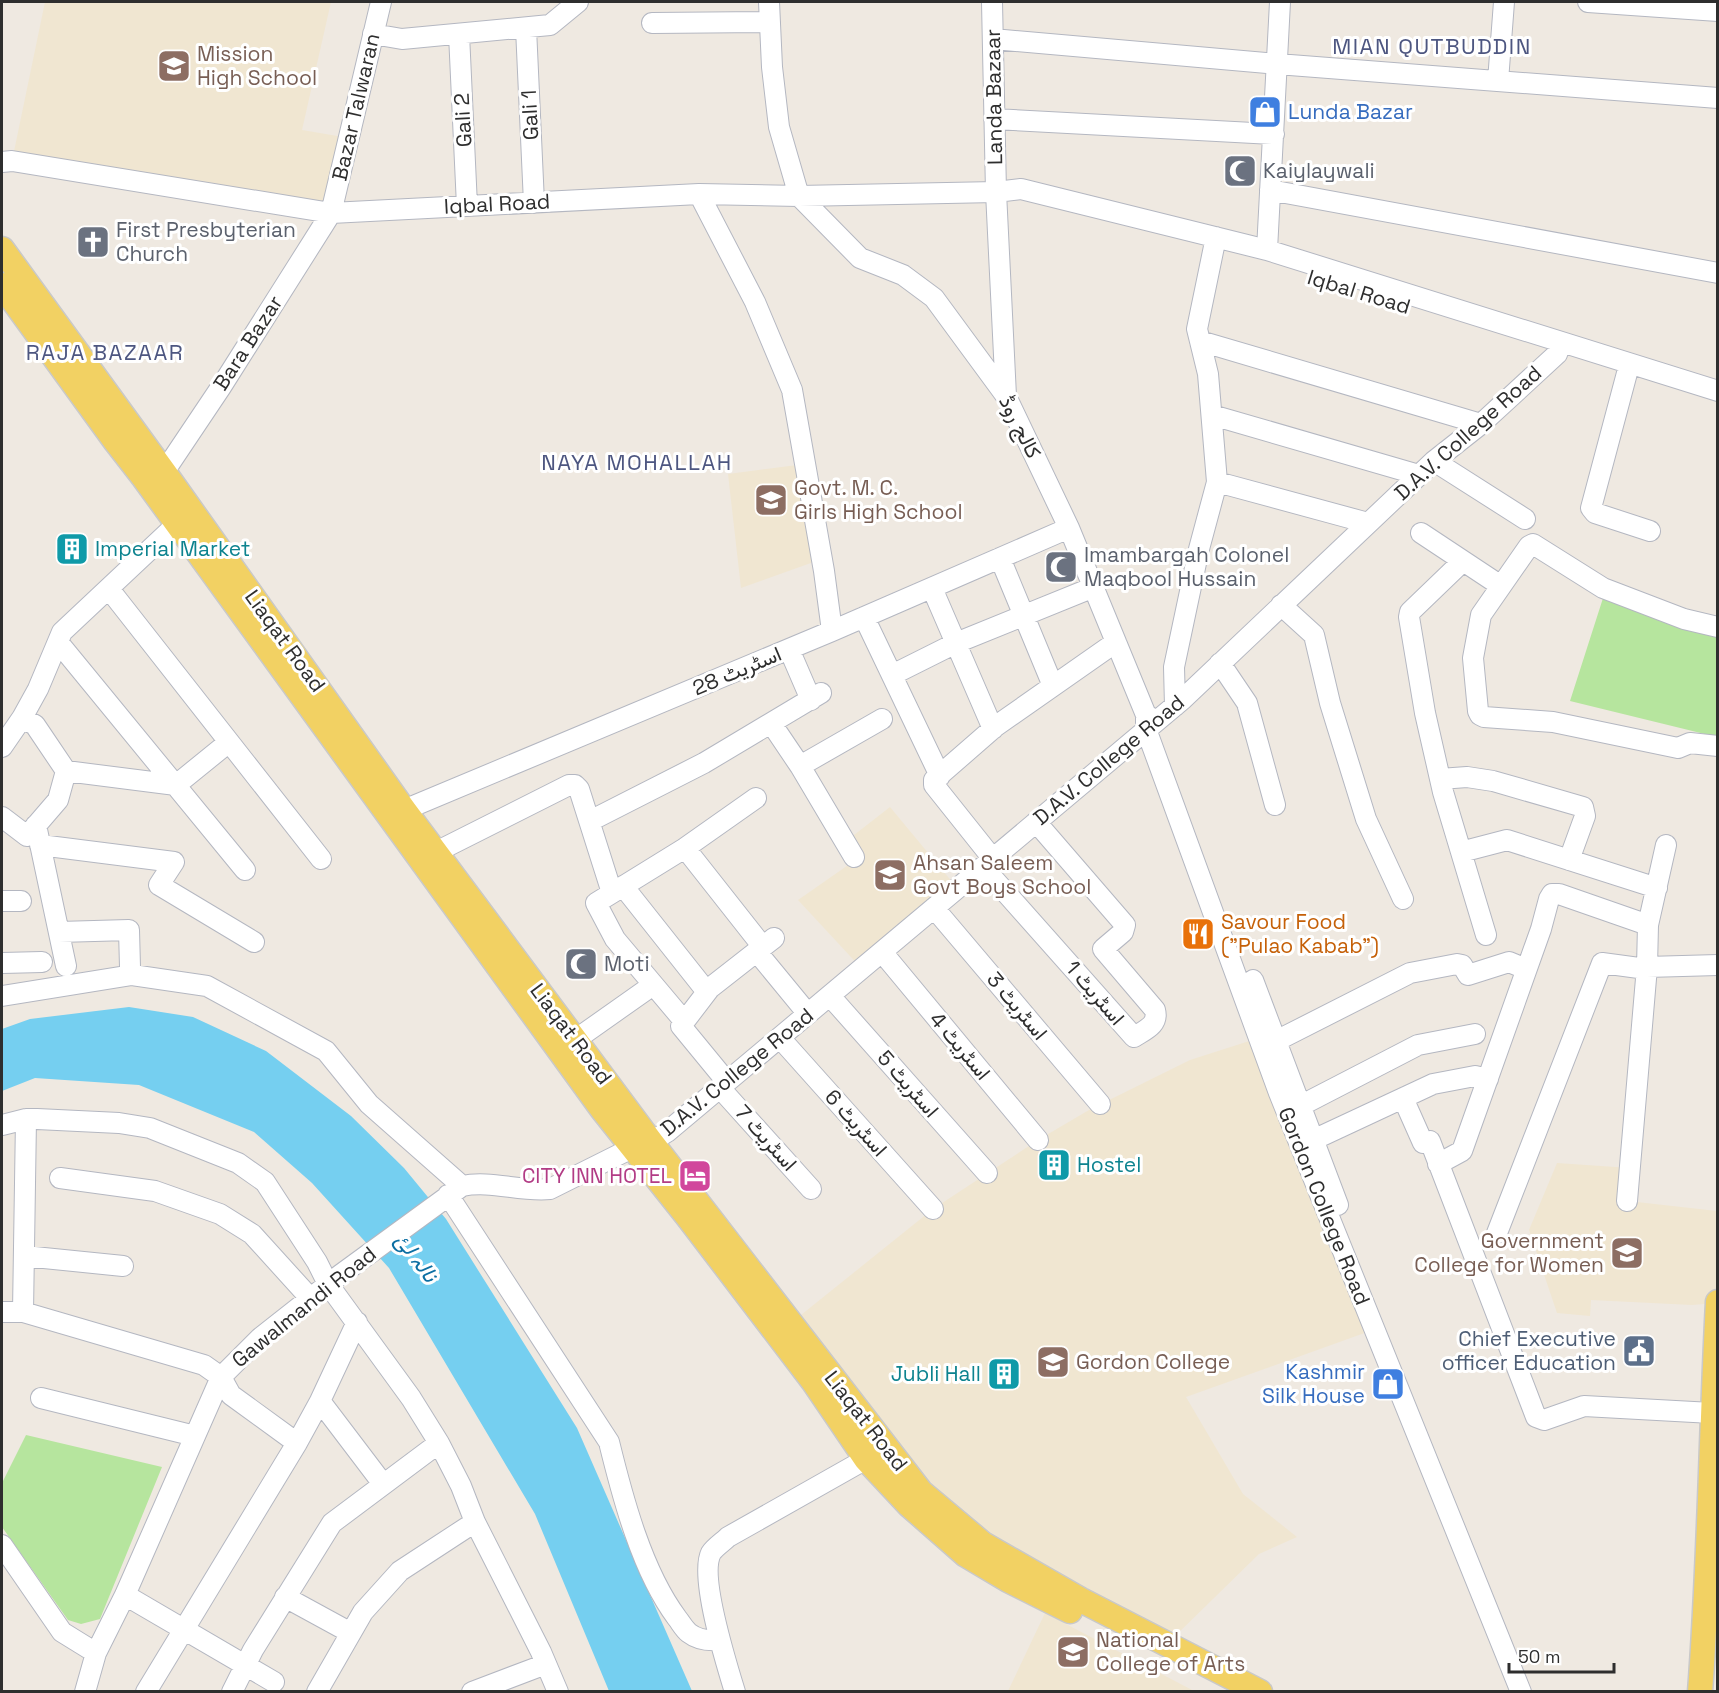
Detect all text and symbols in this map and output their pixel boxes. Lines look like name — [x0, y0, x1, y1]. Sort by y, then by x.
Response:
street label: Landa Bazaar — [979, 29, 1008, 165]
street label: Bazar Talwaran — [325, 30, 386, 183]
district label: MIAN QUTBUDDIN — [1332, 32, 1532, 60]
place label: Mission High School — [197, 40, 317, 91]
school or university icon: Mission High School — [156, 48, 192, 84]
street label: Gali 1 — [515, 89, 544, 141]
street label: Gali 2 — [448, 92, 477, 148]
shop icon: Lunda Bazar — [1247, 94, 1283, 130]
place label: Lunda Bazar — [1288, 98, 1413, 125]
mosque icon: Kaiylaywali — [1222, 153, 1258, 189]
place label: Kaiylaywali — [1263, 157, 1375, 184]
street label: Iqbal Road — [443, 187, 551, 220]
place label: First Presbyterian Church — [116, 216, 296, 267]
church icon: First Presbyterian Church — [75, 224, 111, 260]
street label: Iqbal Road — [1304, 263, 1414, 320]
street label: Bara Bazar — [207, 290, 288, 395]
district label: RAJA BAZAAR — [26, 338, 184, 366]
street label: D.A.V. College Road — [1388, 359, 1547, 506]
street label: کالج روڈ — [992, 391, 1048, 463]
district label: NAYA MOHALLAH — [541, 448, 733, 476]
place label: Govt. M. C. Girls High School — [794, 474, 963, 525]
school or university icon: Govt. M. C. Girls High School — [753, 482, 789, 518]
building icon: Imperial Market — [54, 531, 90, 567]
place label: Imperial Market — [95, 535, 250, 562]
place label: Imambargah Colonel Maqbool Hussain — [1084, 541, 1289, 592]
mosque icon: Imambargah Colonel Maqbool Hussain — [1043, 549, 1079, 585]
street label: Liaqat Road — [239, 584, 332, 697]
street label: اسٹریٹ 28 — [688, 640, 785, 701]
street label: D.A.V. College Road — [1028, 688, 1190, 831]
place label: Ahsan Saleem Govt Boys School — [913, 849, 1091, 900]
school or university icon: Ahsan Saleem Govt Boys School — [872, 857, 908, 893]
place label: Savour Food ("Pulao Kabab") — [1221, 908, 1379, 959]
restaurant icon: Savour Food ("Pulao Kabab") — [1180, 916, 1216, 952]
mosque icon: Moti — [563, 946, 599, 982]
place label: Moti — [604, 950, 650, 977]
street label: اسٹریٹ 1 — [1060, 955, 1131, 1031]
street label: اسٹریٹ 3 — [981, 966, 1054, 1045]
street label: Liaqat Road — [525, 978, 618, 1090]
street label: D.A.V. College Road — [655, 1002, 819, 1142]
street label: اسٹریٹ 4 — [924, 1006, 997, 1085]
street label: اسٹریٹ 5 — [872, 1044, 945, 1123]
street label: اسٹریٹ 6 — [819, 1084, 893, 1162]
street label: اسٹریٹ 7 — [730, 1099, 803, 1176]
street label: Gordon College Road — [1272, 1103, 1377, 1309]
building icon: Hostel — [1036, 1147, 1072, 1183]
place label: Hostel — [1077, 1151, 1141, 1178]
hotel icon: CITY INN HOTEL — [677, 1158, 713, 1194]
place label: CITY INN HOTEL — [522, 1162, 672, 1189]
water label: نالہ لئ — [389, 1227, 446, 1289]
place label: Government College for Women — [1414, 1227, 1604, 1278]
school or university icon: Government College for Women — [1609, 1235, 1645, 1271]
street label: Gawalmandi Road — [226, 1240, 381, 1373]
place label: Chief Executive officer Education — [1442, 1325, 1616, 1376]
public building icon: Chief Executive officer Education — [1621, 1333, 1657, 1369]
school or university icon: Gordon College — [1035, 1344, 1071, 1380]
place label: Gordon College — [1076, 1348, 1230, 1375]
building icon: Jubli Hall — [986, 1356, 1022, 1392]
place label: Kashmir Silk House — [1262, 1358, 1365, 1409]
place label: Jubli Hall — [891, 1360, 981, 1387]
street label: Liaqat Road — [819, 1365, 914, 1476]
shop icon: Kashmir Silk House — [1370, 1366, 1406, 1402]
place label: National College of Arts — [1096, 1626, 1245, 1677]
school or university icon: National College of Arts — [1055, 1634, 1091, 1670]
scale bar — [1509, 1636, 1614, 1674]
text: 50 m — [1518, 1645, 1560, 1668]

